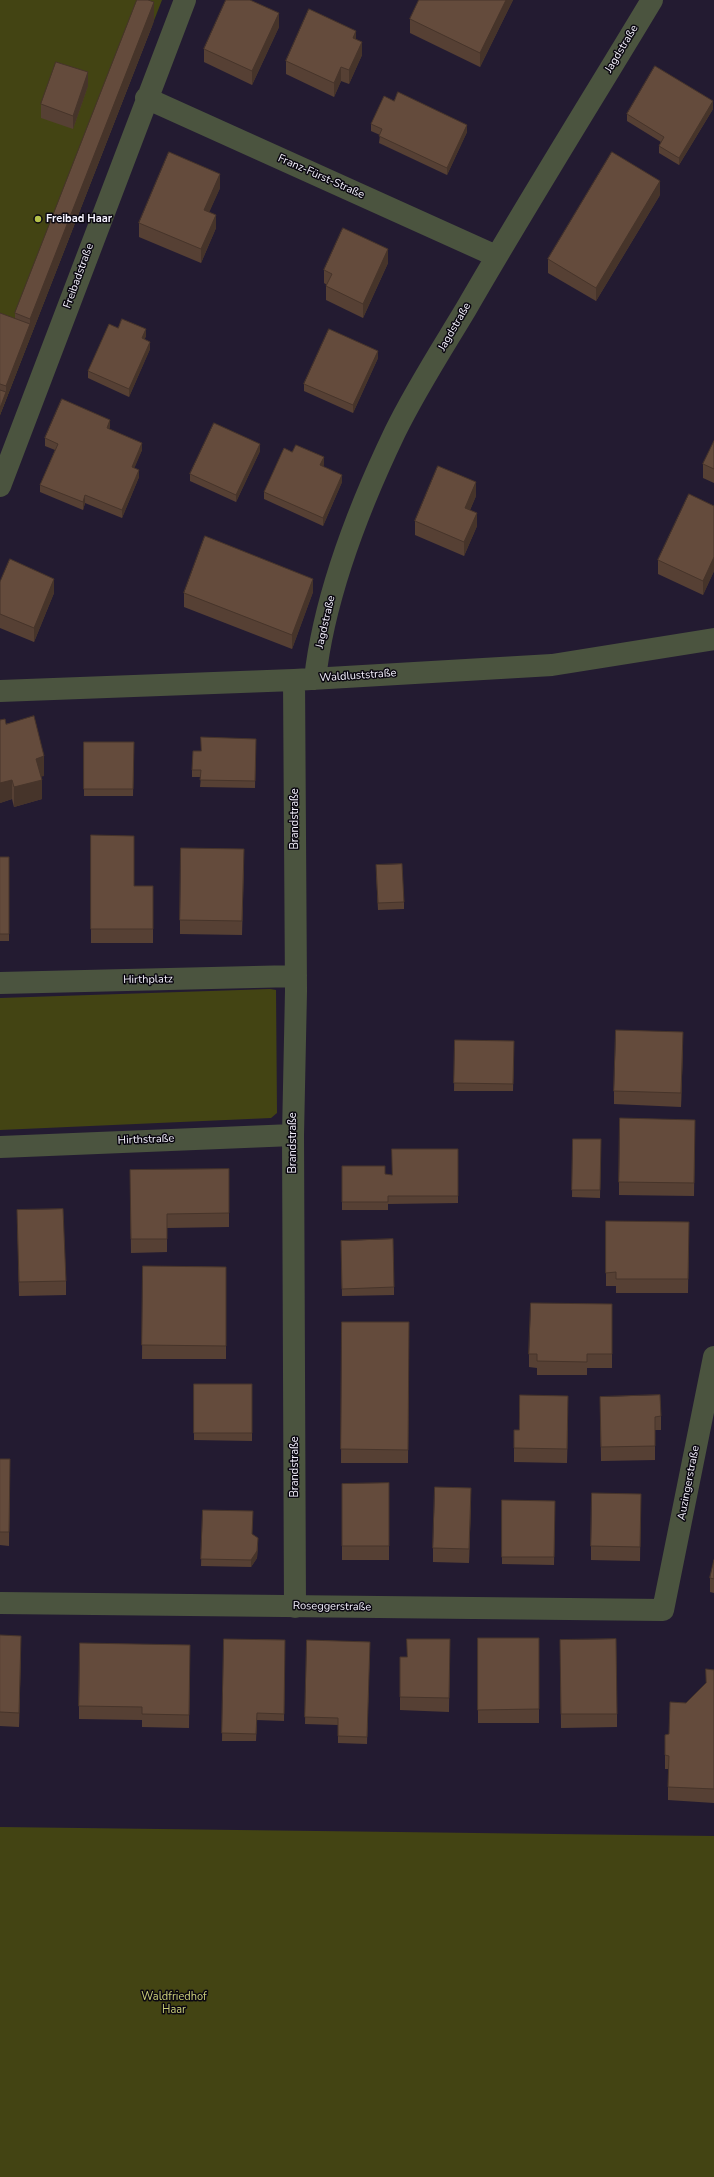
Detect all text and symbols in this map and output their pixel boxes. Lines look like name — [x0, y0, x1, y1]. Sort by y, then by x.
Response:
street label: Jagdstraße — [603, 23, 641, 75]
street label: Franz-Fürst-Straße — [276, 152, 366, 202]
place label: Freibad Haar — [46, 212, 112, 226]
marker: Freibad Haar — [33, 214, 43, 224]
street label: Freibadstraße — [61, 242, 97, 310]
street label: Jagdstraße — [436, 300, 474, 354]
street label: Jagdstraße — [314, 594, 338, 650]
street label: Waldluststraße — [319, 667, 397, 685]
street label: Brandstraße — [288, 788, 302, 850]
street label: Hirthplatz — [123, 973, 173, 987]
street label: Brandstraße — [286, 1112, 300, 1174]
street label: Hirthstraße — [117, 1132, 175, 1148]
street label: Brandstraße — [288, 1436, 302, 1498]
street label: Auzingerstraße — [675, 1445, 703, 1521]
street label: Roseggerstraße — [293, 1600, 371, 1614]
park label: Waldfriedhof Haar — [141, 1990, 207, 2016]

